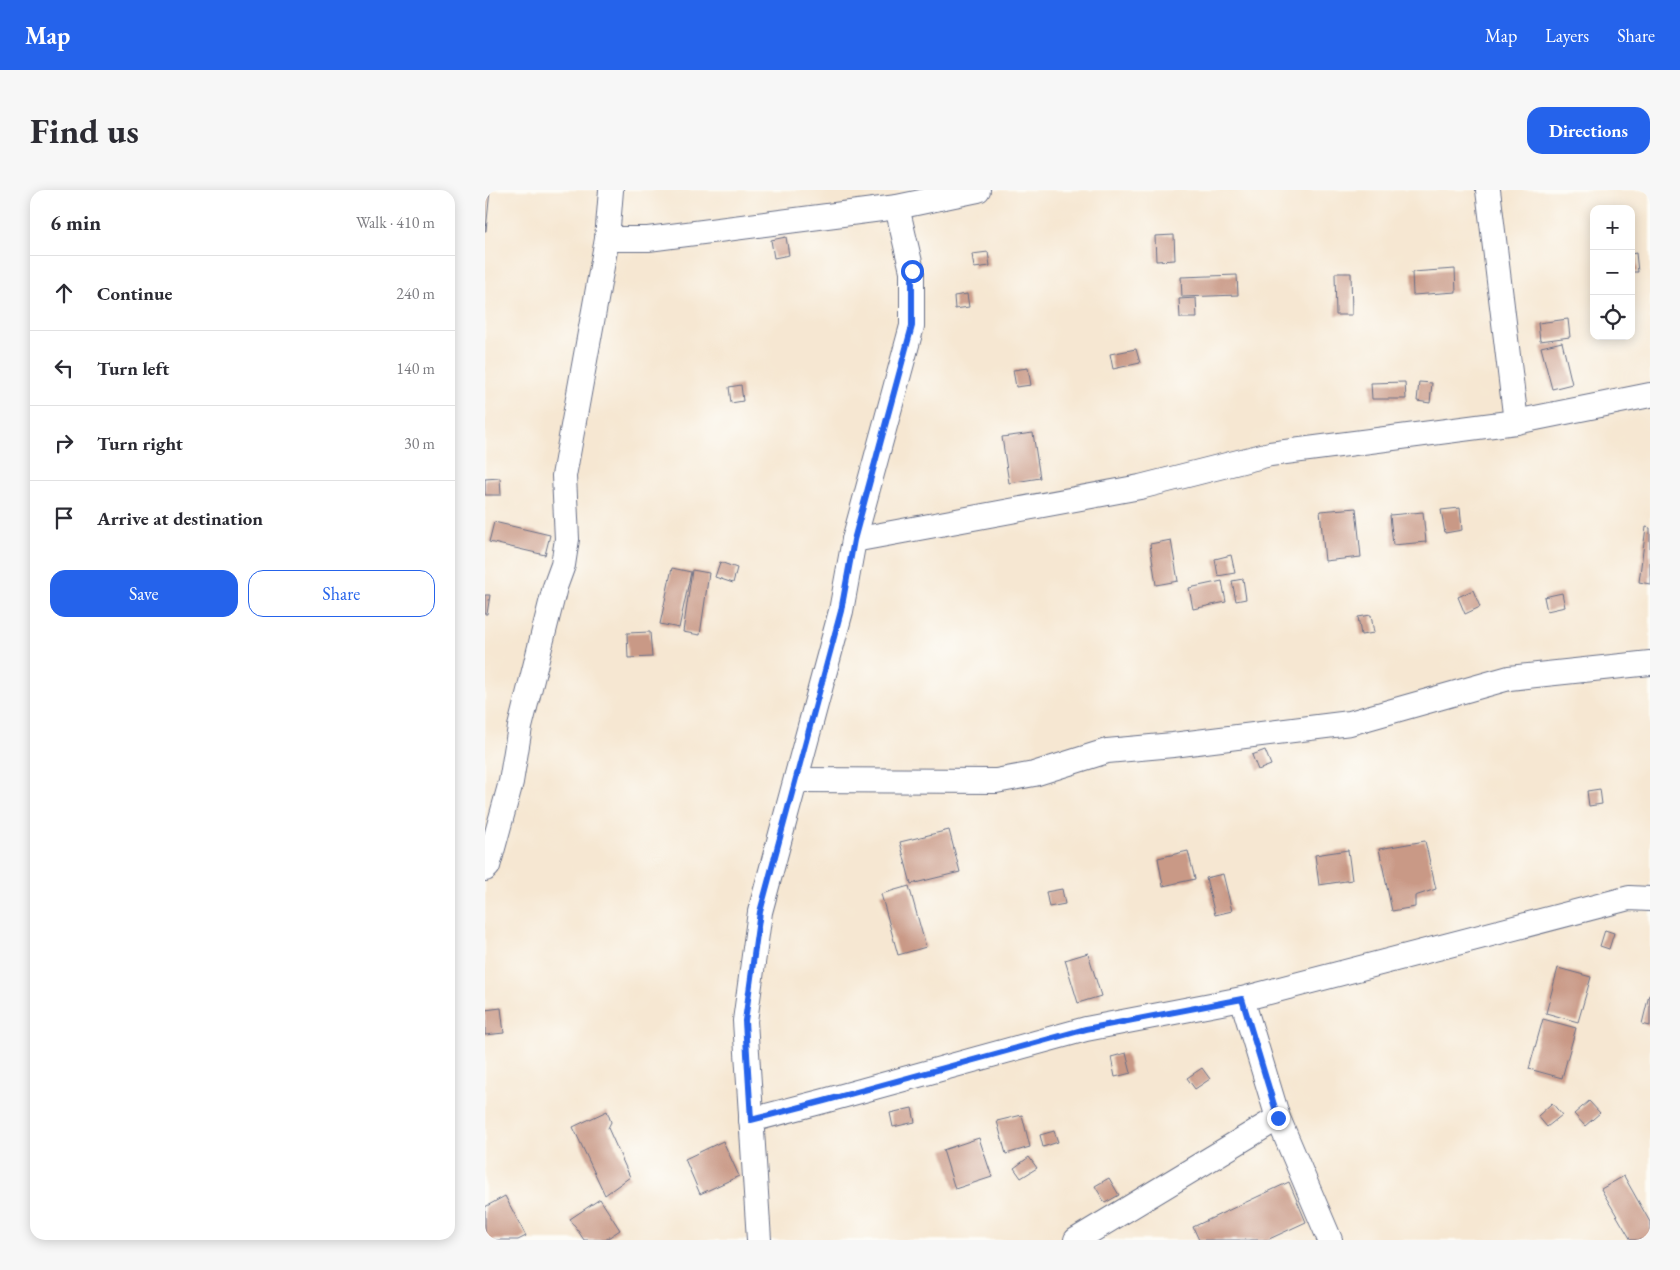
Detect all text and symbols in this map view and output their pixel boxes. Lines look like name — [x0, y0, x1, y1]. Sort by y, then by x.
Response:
text: Map — [25, 20, 70, 51]
text: Map — [1485, 24, 1517, 47]
text: Layers — [1545, 24, 1589, 47]
text: Share — [1617, 24, 1655, 47]
button: Directions — [1527, 107, 1650, 154]
text: Find us — [30, 108, 139, 153]
map controls — [1590, 205, 1635, 340]
button: + — [1590, 205, 1635, 250]
text: 6 min — [50, 209, 101, 236]
text: Walk · 410 m — [356, 212, 435, 233]
button: − — [1590, 250, 1635, 295]
route start — [901, 260, 924, 283]
icon: ahead — [50, 279, 78, 307]
text: Continue — [97, 281, 172, 306]
text: 240 m — [396, 283, 435, 304]
button: locate — [1590, 295, 1635, 340]
icon: left — [50, 354, 78, 382]
text: Turn left — [97, 356, 169, 381]
text: 140 m — [396, 358, 435, 379]
icon: right — [50, 429, 78, 457]
text: Turn right — [97, 431, 183, 456]
text: 30 m — [404, 433, 435, 454]
icon: arrive — [50, 504, 78, 532]
text: Arrive at destination — [97, 506, 263, 531]
button: Save — [50, 570, 238, 617]
button: Share — [248, 570, 435, 617]
route end — [1267, 1107, 1290, 1130]

